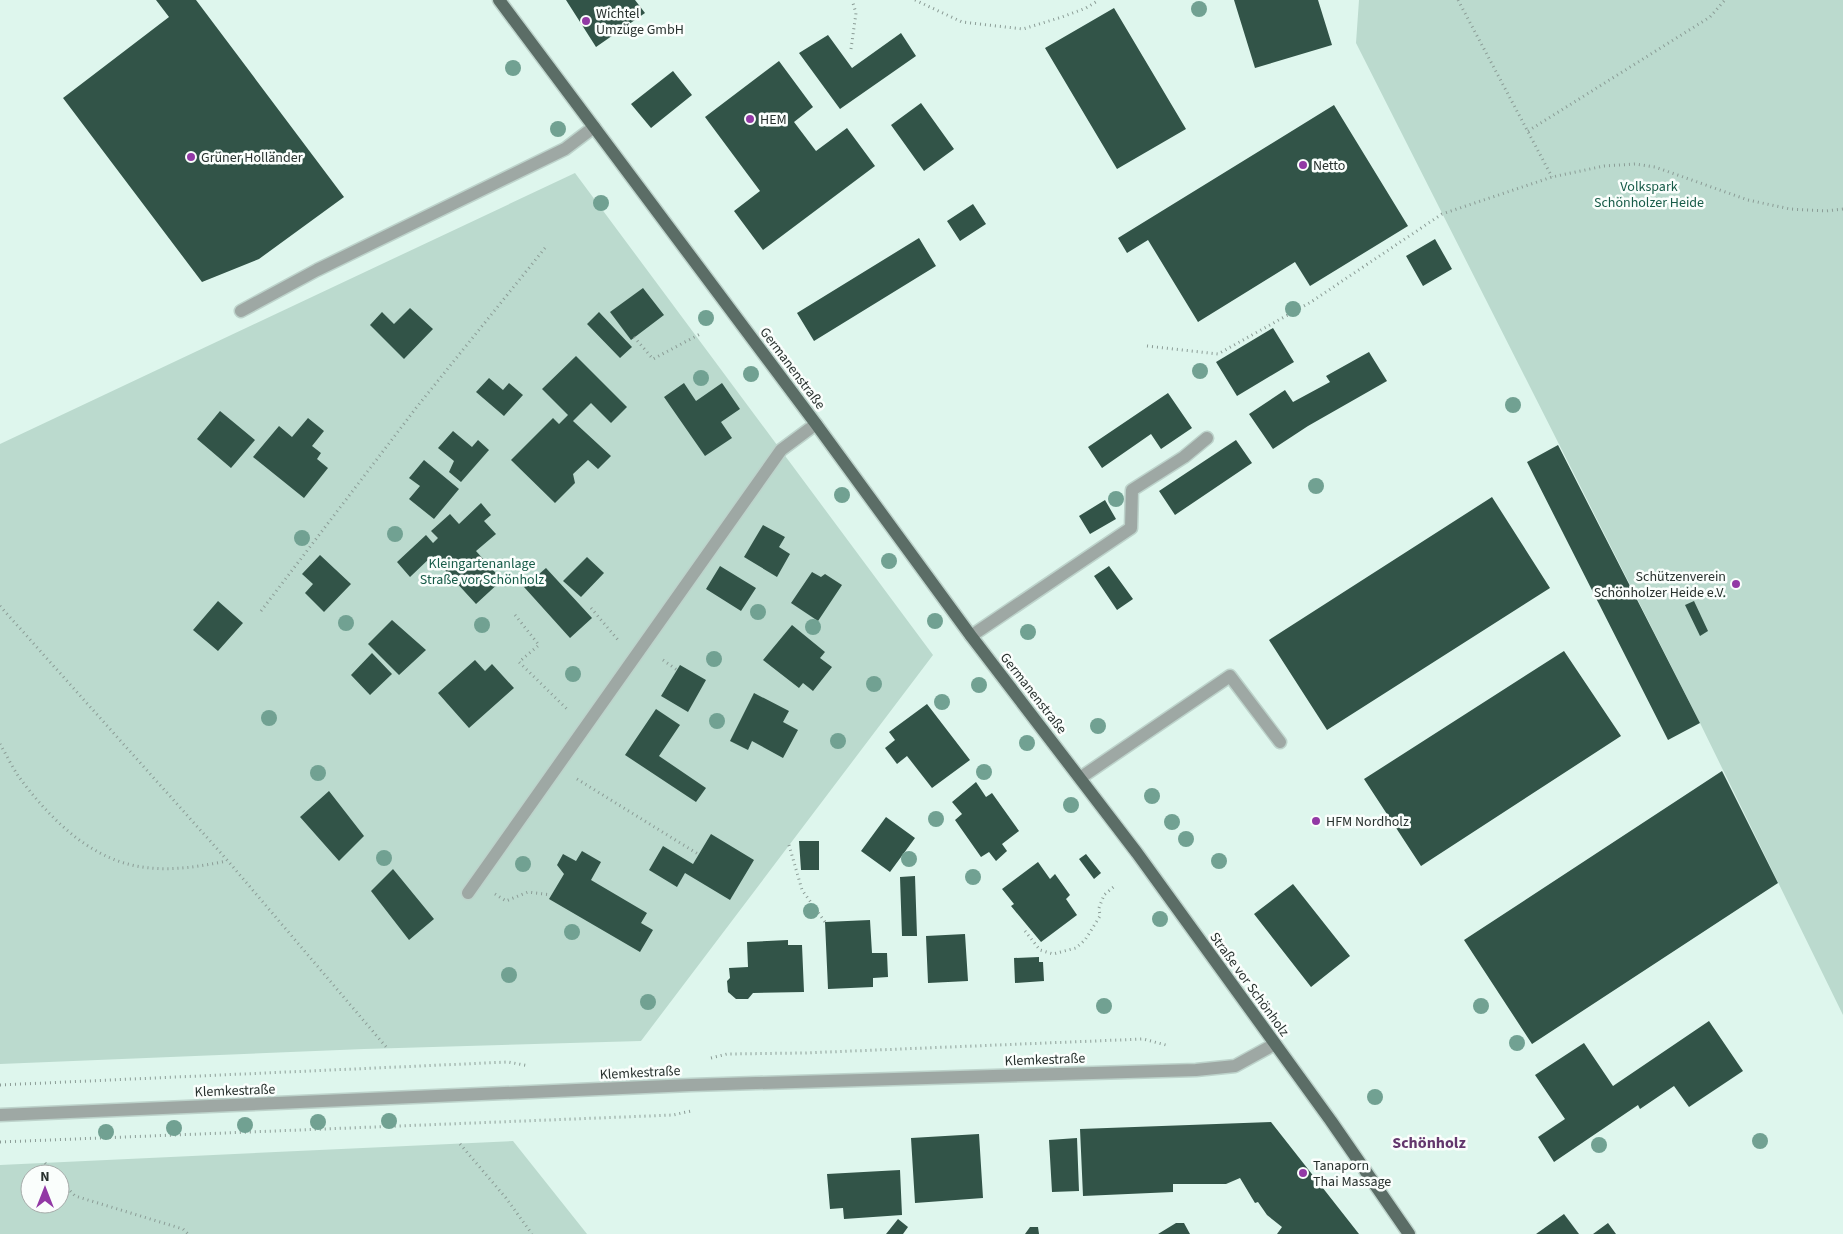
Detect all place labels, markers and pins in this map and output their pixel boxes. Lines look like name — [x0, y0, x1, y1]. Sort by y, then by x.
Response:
place label: Wichtel Umzüge GmbH — [596, 4, 684, 40]
marker: Wichtel Umzüge GmbH — [580, 15, 592, 27]
place label: HEM — [760, 110, 787, 130]
marker: HEM — [744, 113, 756, 125]
place label: Grüner Holländer — [201, 148, 303, 168]
marker: Grüner Holländer — [185, 151, 197, 163]
place label: Netto — [1313, 156, 1345, 176]
marker: Netto — [1297, 159, 1309, 171]
place label: Schützenverein Schönholzer Heide e.V. — [1594, 567, 1726, 603]
marker: Schützenverein Schönholzer Heide e.V. — [1730, 578, 1742, 590]
place label: HFM Nordholz — [1326, 812, 1409, 832]
marker: HFM Nordholz — [1310, 815, 1322, 827]
place label: Tanaporn Thai Massage — [1313, 1156, 1391, 1192]
marker: Tanaporn Thai Massage — [1297, 1167, 1309, 1179]

